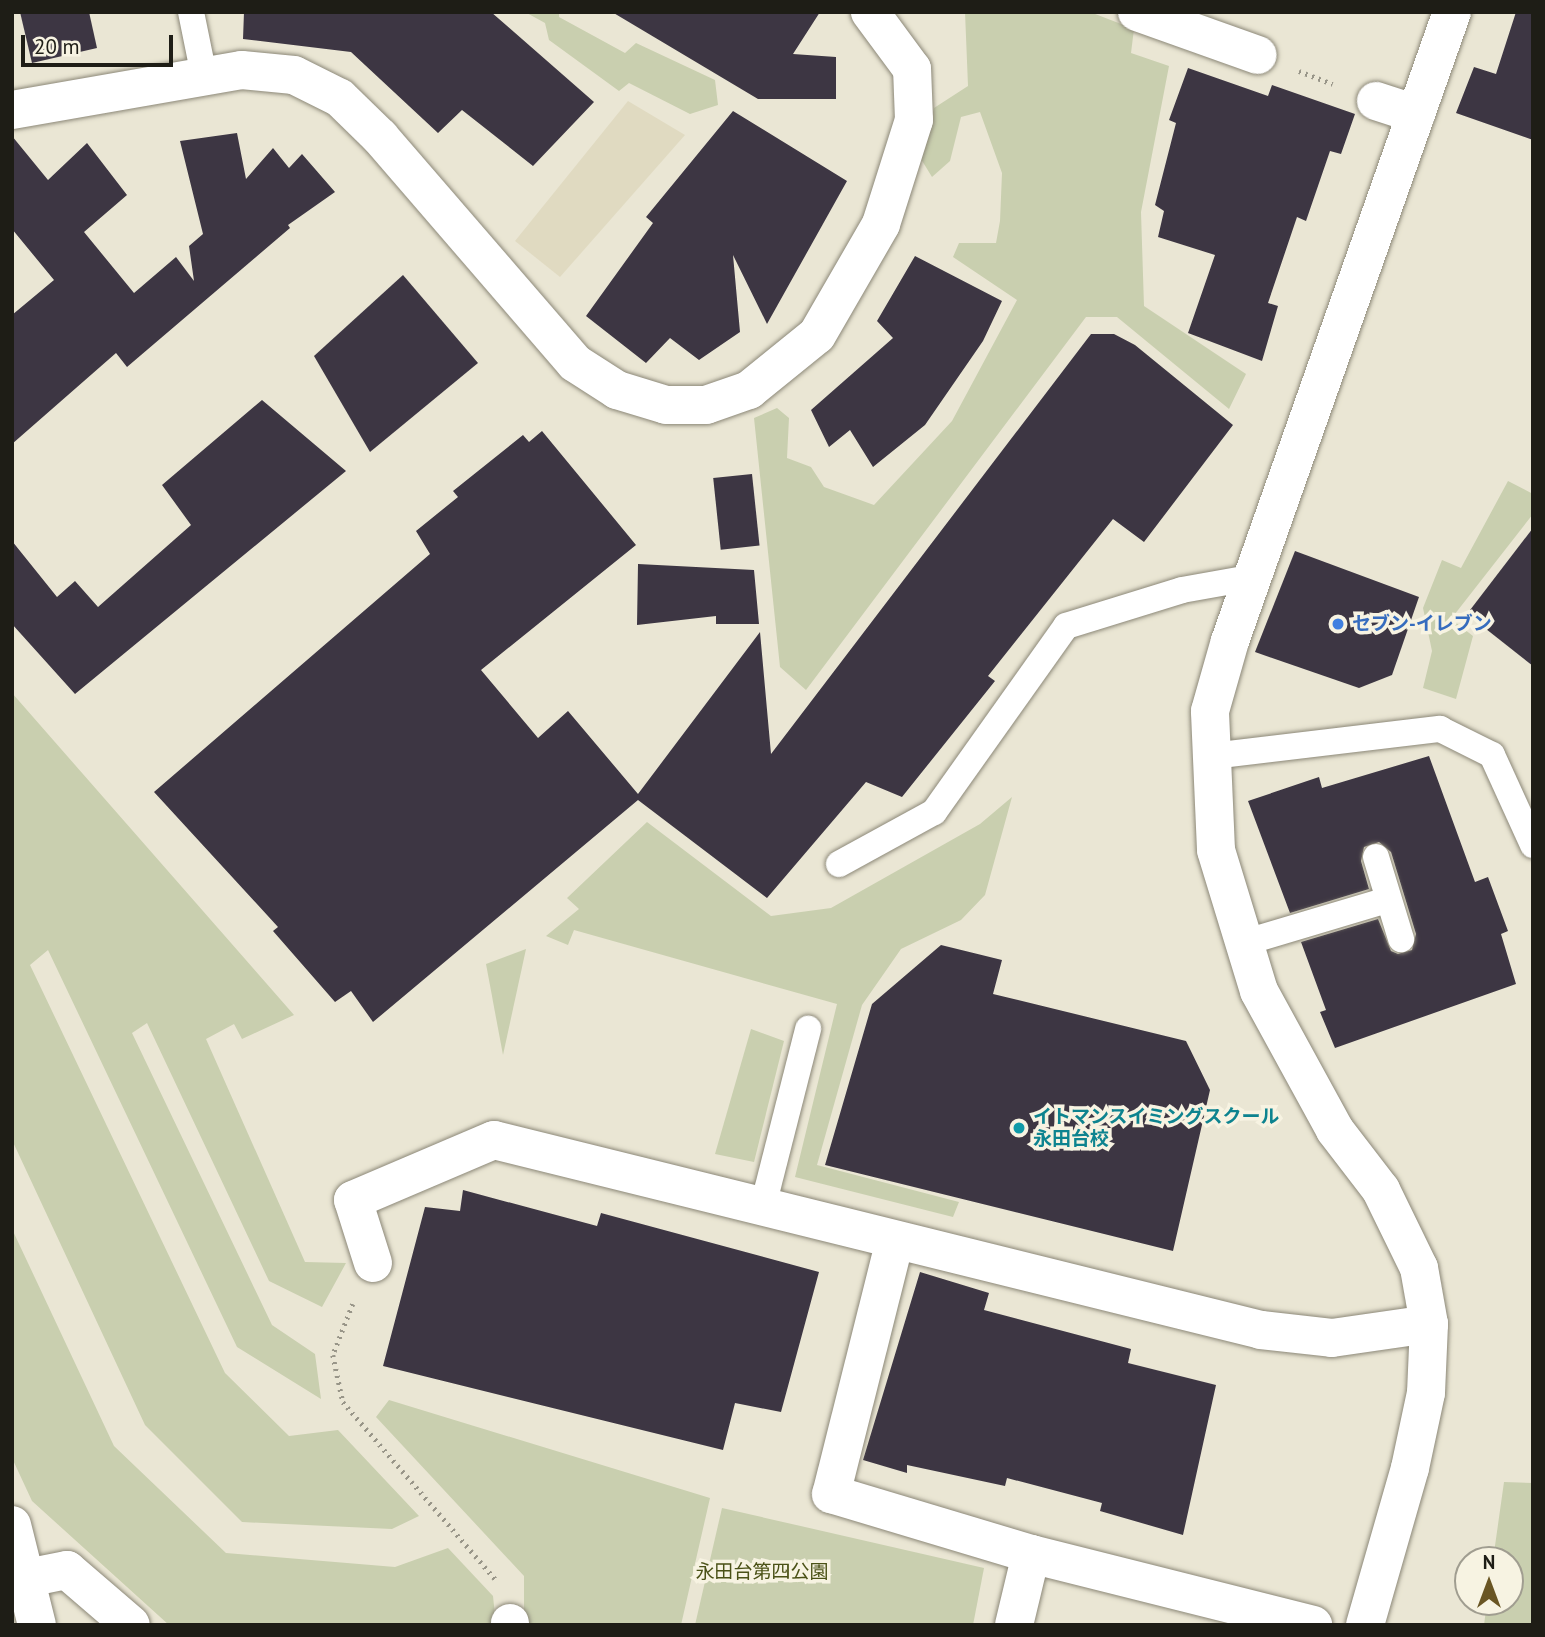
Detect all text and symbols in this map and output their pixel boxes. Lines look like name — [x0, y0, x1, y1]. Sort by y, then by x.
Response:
scale bar — [24, 21, 177, 65]
text: 20 m — [34, 33, 80, 60]
place label: セブン-イレブン — [1352, 613, 1492, 635]
marker: セブン-イレブン — [1330, 616, 1346, 632]
place label: イトマンスイミングスクール 永田台校 — [1033, 1106, 1280, 1150]
marker: イトマンスイミングスクール 永田台校 — [1011, 1120, 1027, 1136]
north arrow — [1454, 1546, 1524, 1616]
text: N — [1483, 1550, 1495, 1574]
park label: 永田台第四公園 — [696, 1561, 828, 1583]

